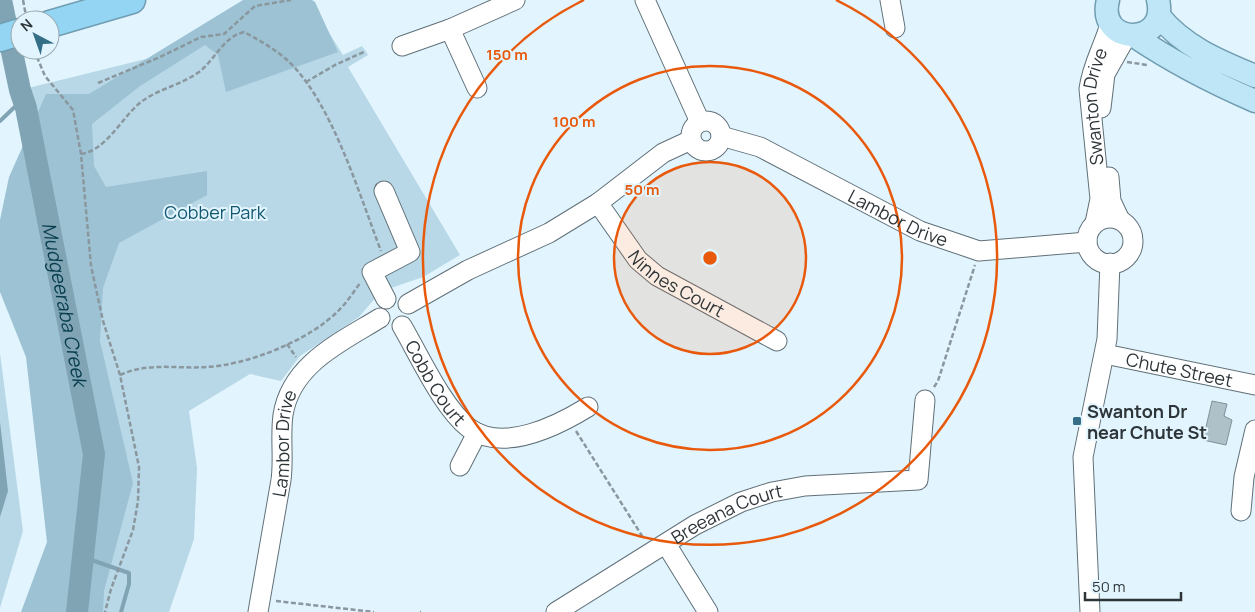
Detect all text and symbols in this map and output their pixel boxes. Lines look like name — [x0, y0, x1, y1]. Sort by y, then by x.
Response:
north arrow — [10, 10, 60, 60]
text: N — [16, 14, 36, 35]
text: 150 m — [486, 44, 528, 65]
street label: Swanton Drive — [1077, 44, 1112, 166]
text: 100 m — [553, 111, 595, 132]
text: 50 m — [624, 179, 660, 200]
street label: Lambor Drive — [844, 184, 951, 252]
park label: Cobber Park — [164, 200, 267, 224]
water label: Mudgeeraba Creek — [36, 220, 94, 391]
street label: Ninnes Court — [623, 245, 729, 322]
centre of rings — [701, 249, 719, 267]
street label: Cobb Court — [400, 336, 471, 431]
street label: Chute Street — [1124, 347, 1235, 392]
street label: Lambor Drive — [266, 386, 302, 499]
place label: Swanton Dr near Chute St — [1087, 399, 1207, 444]
marker: Swanton Dr near Chute St — [1071, 415, 1083, 427]
street label: Breeana Court — [666, 478, 784, 549]
scale bar — [1085, 570, 1181, 602]
text: 50 m — [1092, 576, 1126, 597]

